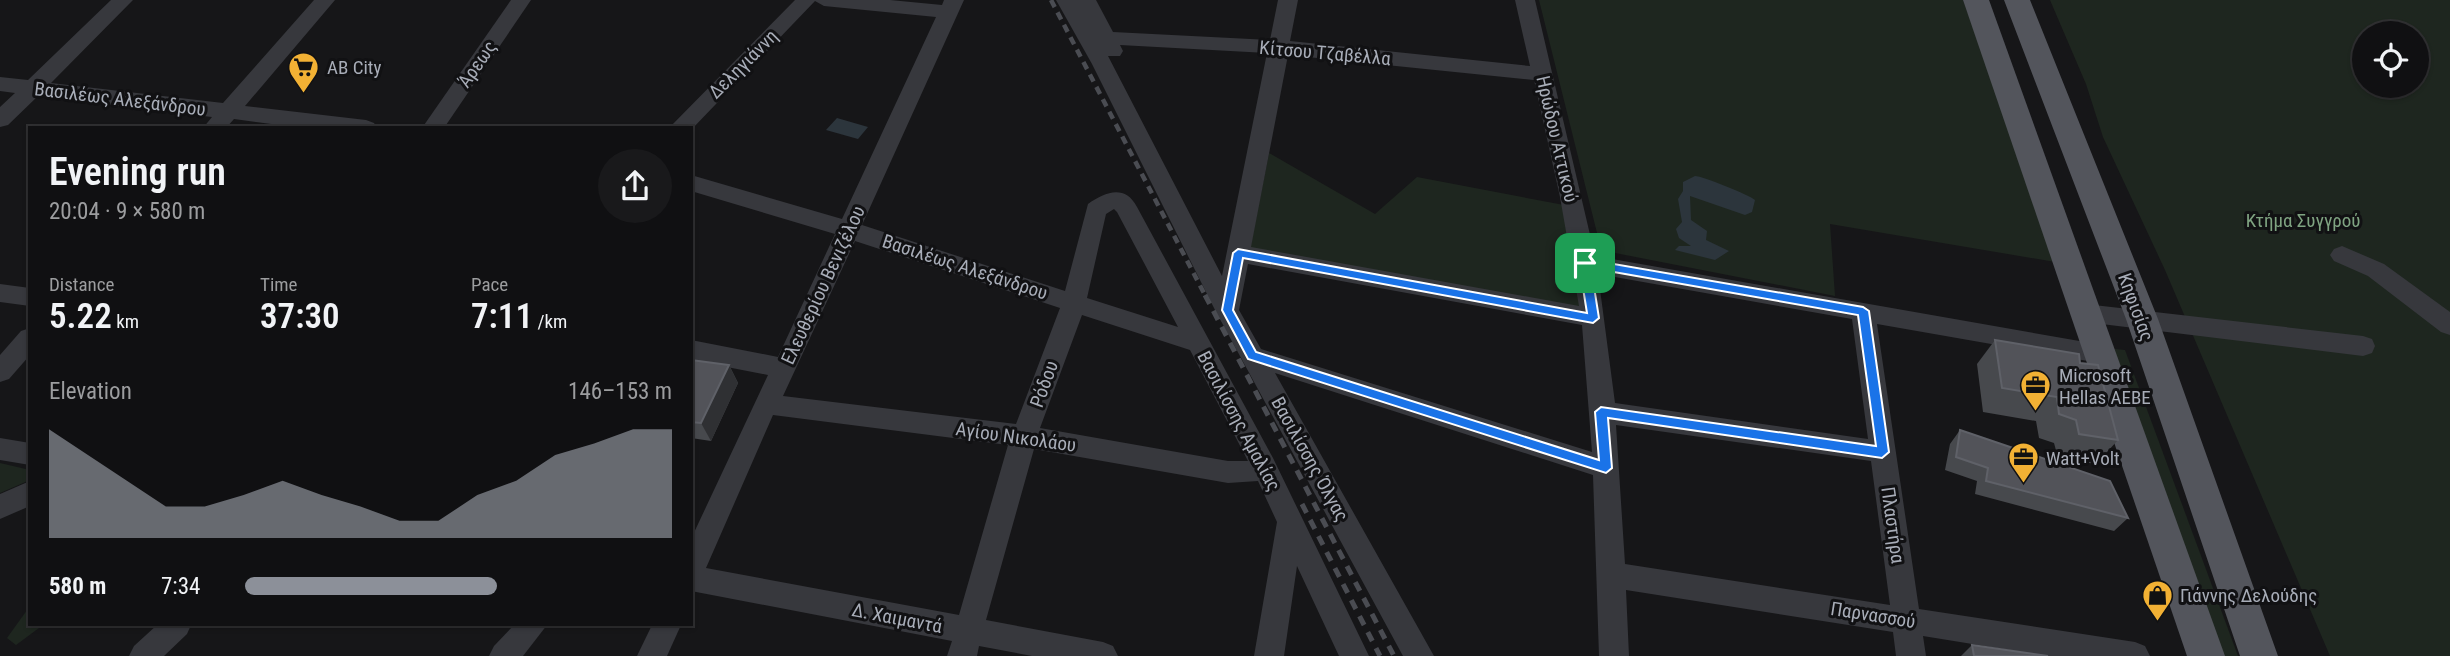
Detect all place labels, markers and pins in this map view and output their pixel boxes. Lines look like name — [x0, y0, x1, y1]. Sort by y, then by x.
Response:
supermarket icon: AB City — [287, 50, 321, 94]
place label: AB City — [327, 56, 381, 79]
pin — [1555, 233, 1615, 293]
place label: Microsoft Hellas AEBE — [2059, 364, 2151, 409]
office icon: Microsoft Hellas AEBE — [2019, 369, 2053, 413]
office icon: Watt+Volt — [2006, 441, 2040, 485]
place label: Watt+Volt — [2046, 447, 2120, 470]
shop icon: Γιάννης Δελούδης — [2140, 578, 2174, 622]
place label: Γιάννης Δελούδης — [2180, 584, 2317, 607]

